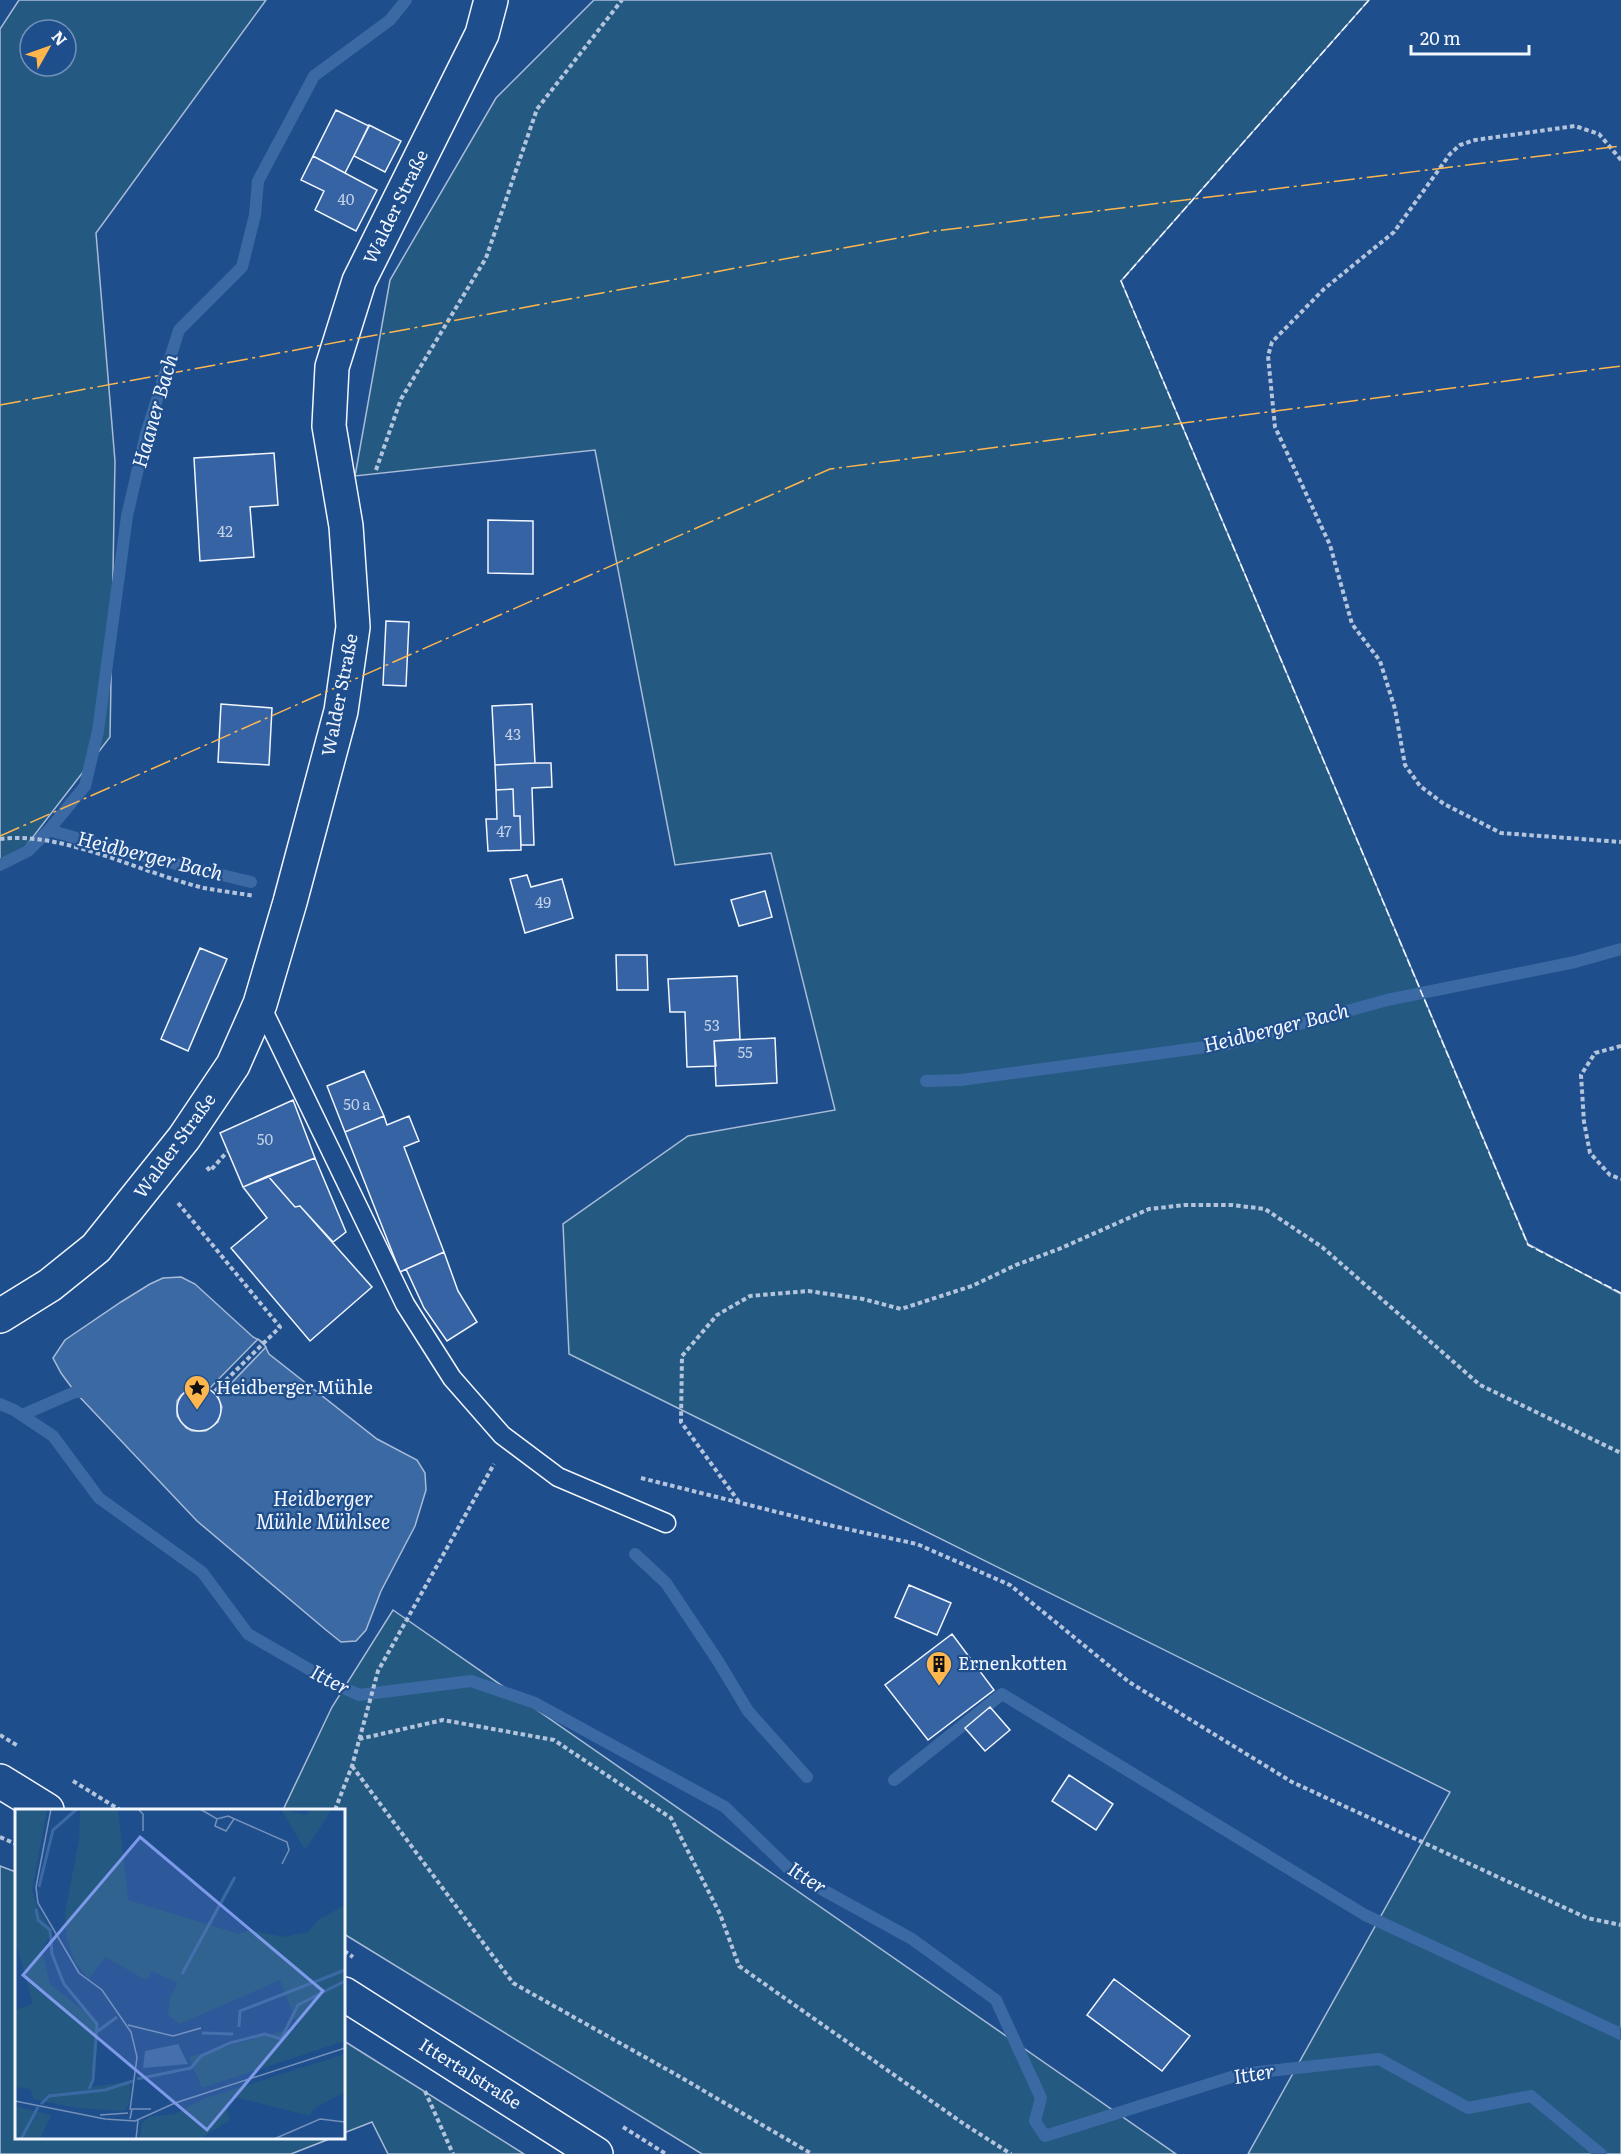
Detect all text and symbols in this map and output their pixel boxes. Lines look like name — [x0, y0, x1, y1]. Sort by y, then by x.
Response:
north arrow — [18, 18, 78, 78]
scale bar — [1411, 18, 1530, 56]
text: 20 m — [1420, 24, 1461, 51]
text: N — [47, 25, 74, 51]
street label: Walder Straße — [355, 145, 434, 268]
house number: 40 — [338, 187, 355, 210]
water label: Haaner Bach — [123, 350, 184, 471]
house number: 42 — [217, 519, 233, 542]
street label: Walder Straße — [313, 631, 364, 758]
house number: 43 — [505, 722, 521, 745]
house number: 47 — [496, 819, 512, 842]
water label: Heidberger Bach — [75, 821, 227, 887]
house number: 49 — [535, 890, 551, 913]
water label: Heidberger Bach — [1200, 993, 1352, 1059]
house number: 53 — [704, 1013, 720, 1036]
house number: 55 — [737, 1040, 753, 1063]
street label: Walder Straße — [126, 1087, 221, 1203]
house number: 50 a — [343, 1092, 372, 1115]
house number: 50 — [257, 1127, 273, 1150]
place icon: Heidberger Mühle — [182, 1373, 212, 1411]
place label: Heidberger Mühle — [216, 1373, 373, 1400]
water label: Heidberger Mühle Mühlsee — [256, 1482, 390, 1535]
building icon: Ernenkotten — [924, 1649, 954, 1687]
place label: Ernenkotten — [958, 1649, 1068, 1676]
water label: Itter — [306, 1655, 356, 1701]
inset map — [15, 1809, 345, 2139]
water label: Itter — [783, 1853, 834, 1900]
street label: Ittertalstraße — [414, 2030, 527, 2115]
water label: Itter — [1231, 2054, 1276, 2090]

